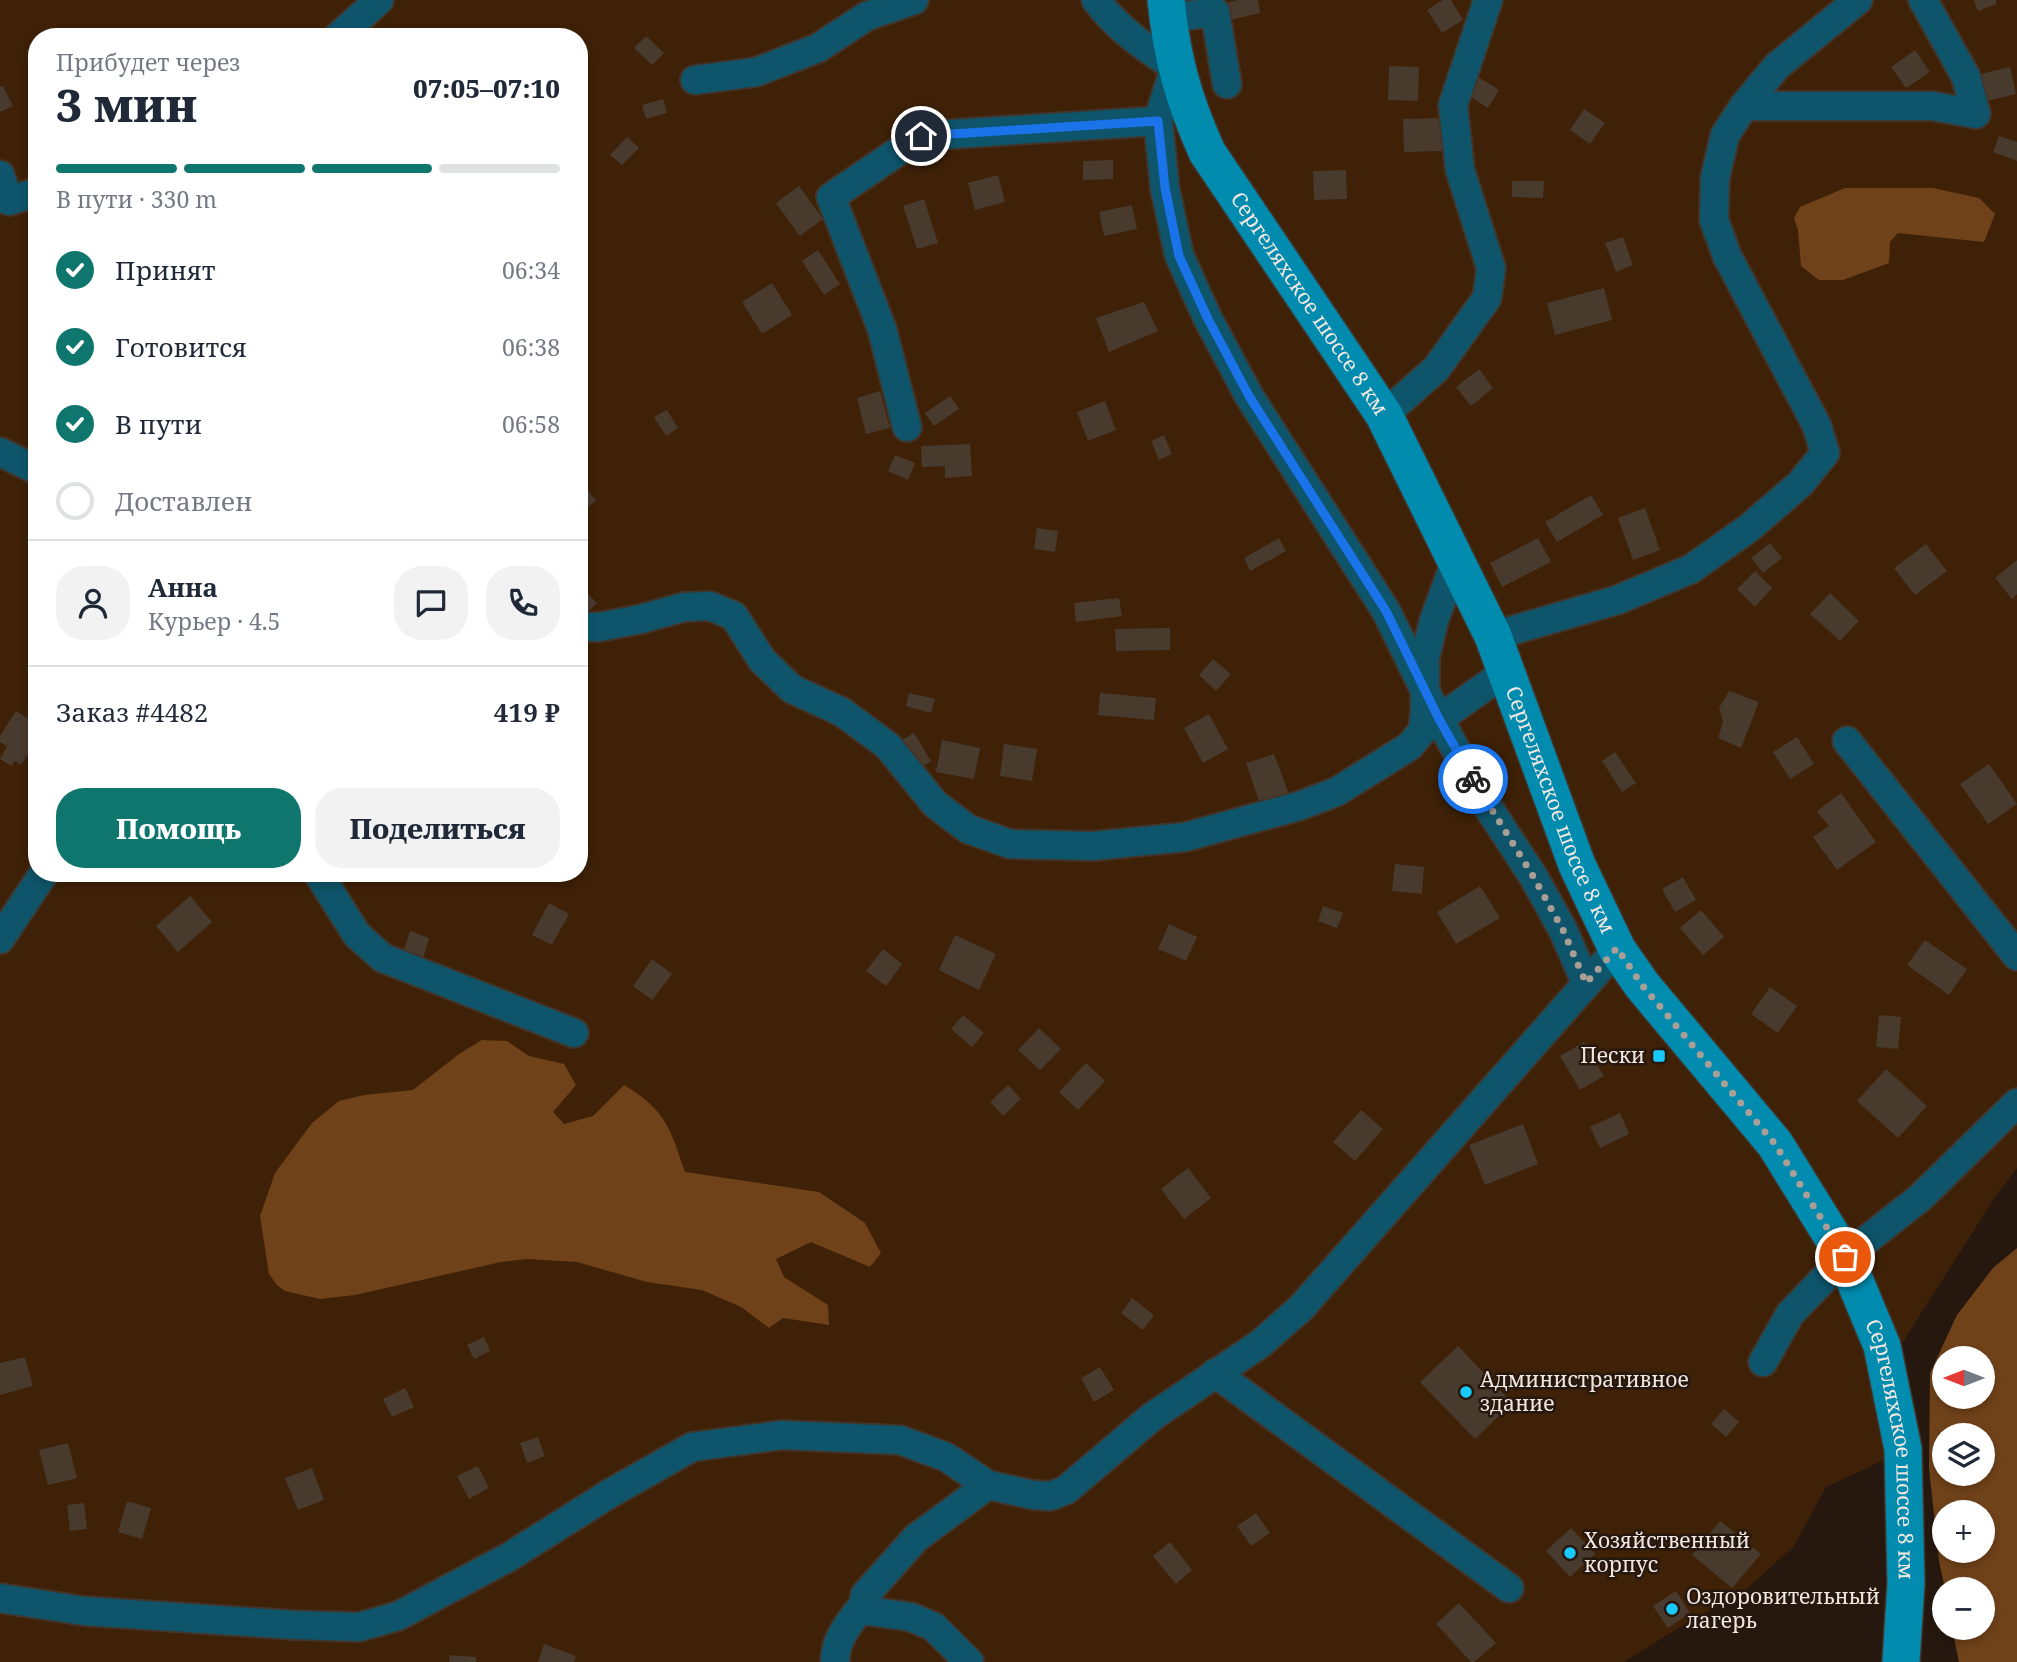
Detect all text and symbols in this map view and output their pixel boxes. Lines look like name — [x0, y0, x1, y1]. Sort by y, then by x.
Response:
text: Прибудет через — [56, 46, 240, 78]
text: 07:05–07:10 — [413, 70, 560, 106]
text: 3 мин — [56, 73, 197, 135]
pin — [891, 106, 951, 166]
icon: home — [902, 117, 940, 155]
text: В пути · 330 m — [56, 183, 217, 215]
street label: Сергеляхское шоссе 8 км — [1225, 186, 1395, 420]
icon: check — [56, 251, 94, 289]
text: Принят — [115, 252, 216, 288]
text: 06:34 — [502, 254, 560, 286]
icon: check — [56, 328, 94, 366]
text: Готовится — [115, 329, 247, 365]
text: 06:38 — [502, 331, 560, 363]
icon: check — [56, 405, 94, 443]
text: В пути — [115, 406, 202, 442]
text: 06:58 — [502, 408, 560, 440]
text: Доставлен — [115, 483, 252, 519]
button: person — [56, 566, 130, 640]
button: chat — [394, 566, 468, 640]
button: phone — [486, 566, 560, 640]
text: Анна — [148, 569, 218, 605]
text: Курьер · 4.5 — [148, 605, 280, 637]
street label: Сергеляхское шоссе 8 км — [1500, 682, 1622, 938]
text: Заказ #4482 — [56, 694, 208, 730]
text: 419 ₽ — [494, 694, 560, 730]
courier — [1438, 744, 1508, 814]
icon: bike — [1454, 760, 1492, 798]
button: Помощь — [56, 788, 301, 868]
button: Поделиться — [315, 788, 560, 868]
place label: Пески — [1580, 1041, 1645, 1069]
marker: Пески — [1651, 1048, 1667, 1064]
pin — [1815, 1227, 1875, 1287]
icon: bag — [1826, 1238, 1864, 1276]
street label: Сергеляхское шоссе 8 км — [1859, 1314, 1921, 1580]
north arrow — [1932, 1346, 1995, 1409]
map controls — [1932, 1346, 1995, 1640]
place label: Административное здание — [1480, 1365, 1689, 1417]
marker: Административное здание — [1458, 1384, 1474, 1400]
button: layers — [1932, 1423, 1995, 1486]
button: + — [1932, 1500, 1995, 1563]
place label: Хозяйственный корпус — [1584, 1526, 1750, 1578]
marker: Хозяйственный корпус — [1562, 1545, 1578, 1561]
button: − — [1932, 1577, 1995, 1640]
place label: Оздоровительный лагерь — [1686, 1582, 1880, 1634]
marker: Оздоровительный лагерь — [1664, 1601, 1680, 1617]

